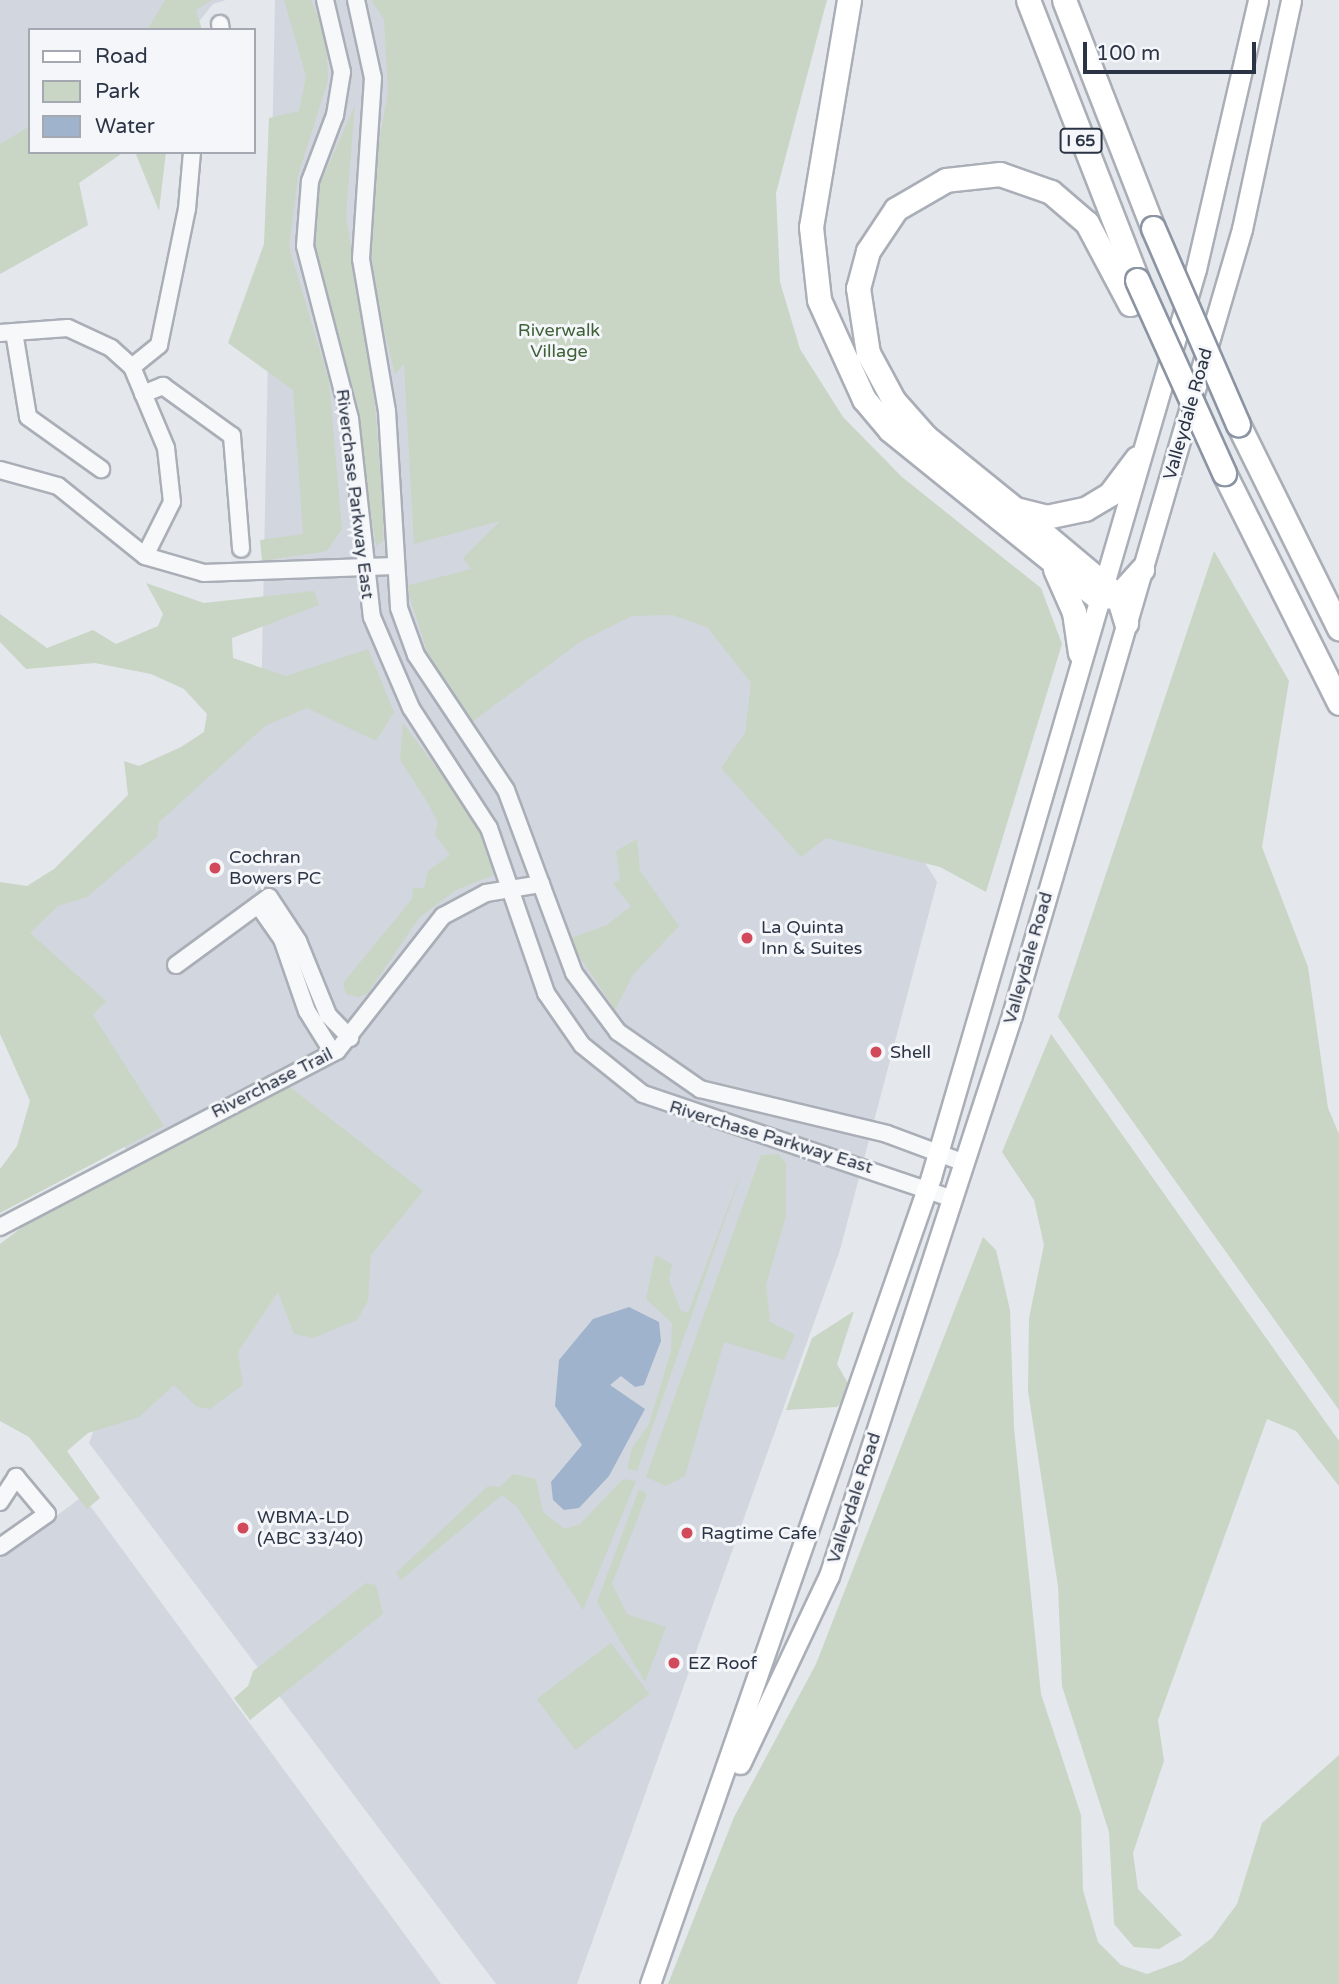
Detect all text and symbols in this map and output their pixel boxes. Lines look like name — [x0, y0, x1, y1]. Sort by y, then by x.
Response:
legend — [28, 28, 256, 154]
scale bar — [1087, 28, 1260, 72]
text: 100 m — [1096, 41, 1160, 66]
text: Road — [95, 44, 148, 69]
text: Park — [95, 79, 140, 104]
text: Water — [95, 114, 155, 139]
road number: I 65 — [1058, 128, 1104, 154]
park label: Riverwalk Village — [518, 320, 600, 362]
street label: Valleydale Road — [1159, 346, 1217, 482]
street label: Riverchase Parkway East — [331, 388, 379, 600]
place label: Cochran Bowers PC — [229, 847, 321, 890]
marker: Cochran Bowers PC — [207, 860, 223, 876]
street label: Valleydale Road — [999, 890, 1057, 1026]
place label: La Quinta Inn & Suites — [761, 917, 862, 960]
marker: La Quinta Inn & Suites — [739, 930, 755, 946]
place label: Shell — [890, 1041, 931, 1063]
street label: Riverchase Trail — [208, 1043, 336, 1123]
marker: Shell — [868, 1044, 884, 1060]
street label: Riverchase Parkway East — [667, 1096, 875, 1178]
street label: Valleydale Road — [823, 1430, 885, 1566]
place label: WBMA-LD (ABC 33/40) — [257, 1507, 363, 1550]
marker: WBMA-LD (ABC 33/40) — [235, 1520, 251, 1536]
place label: Ragtime Cafe — [701, 1522, 817, 1544]
marker: Ragtime Cafe — [679, 1525, 695, 1541]
place label: EZ Roof — [688, 1652, 757, 1674]
marker: EZ Roof — [666, 1655, 682, 1671]

